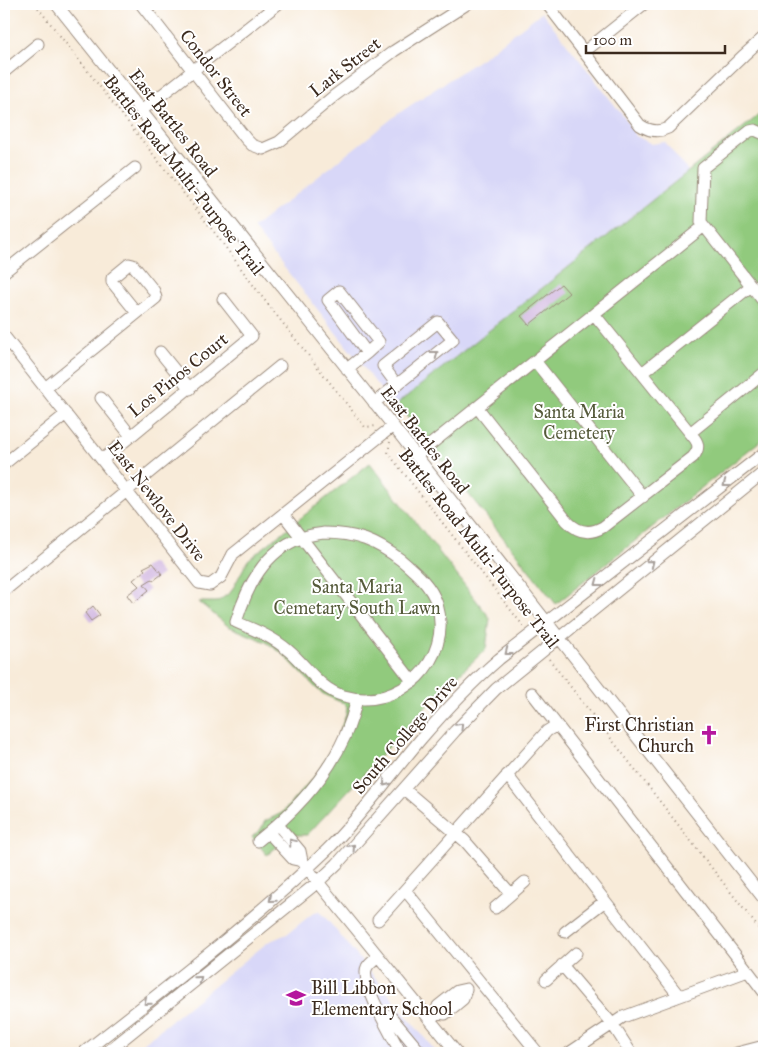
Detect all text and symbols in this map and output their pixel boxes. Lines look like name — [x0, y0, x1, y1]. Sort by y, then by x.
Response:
scale bar — [586, 22, 724, 54]
street label: Condor Street — [175, 25, 257, 122]
text: 100 m — [593, 31, 633, 49]
street label: Lark Street — [305, 32, 386, 102]
street label: East Battles Road — [124, 65, 222, 181]
street label: Battles Road Multi-Purpose Trail — [99, 71, 269, 279]
street label: Los Pinos Court — [124, 328, 233, 422]
one-way arrow — [429, 352, 438, 360]
street label: East Battles Road — [376, 382, 474, 498]
park label: Santa Maria Cemetery — [534, 401, 625, 444]
street label: East Newlove Drive — [103, 436, 211, 566]
street label: Battles Road Multi-Purpose Trail — [394, 444, 564, 652]
one-way arrow — [723, 478, 732, 486]
one-way arrow — [645, 560, 654, 568]
park label: Santa Maria Cemetary South Lawn — [273, 576, 441, 619]
one-way arrow — [594, 577, 604, 586]
one-way arrow — [505, 646, 514, 654]
street label: South College Drive — [348, 671, 463, 799]
place label: First Christian Church — [585, 714, 694, 757]
one-way arrow — [454, 722, 463, 731]
church icon: First Christian Church — [698, 724, 720, 746]
one-way arrow — [383, 777, 391, 786]
one-way arrow — [289, 838, 298, 847]
one-way arrow — [346, 844, 355, 853]
one-way arrow — [269, 893, 278, 902]
one-way arrow — [193, 977, 202, 985]
place label: Bill Libbon Elementary School — [311, 977, 453, 1020]
school or university icon: Bill Libbon Elementary School — [285, 987, 307, 1009]
one-way arrow — [144, 997, 153, 1005]

